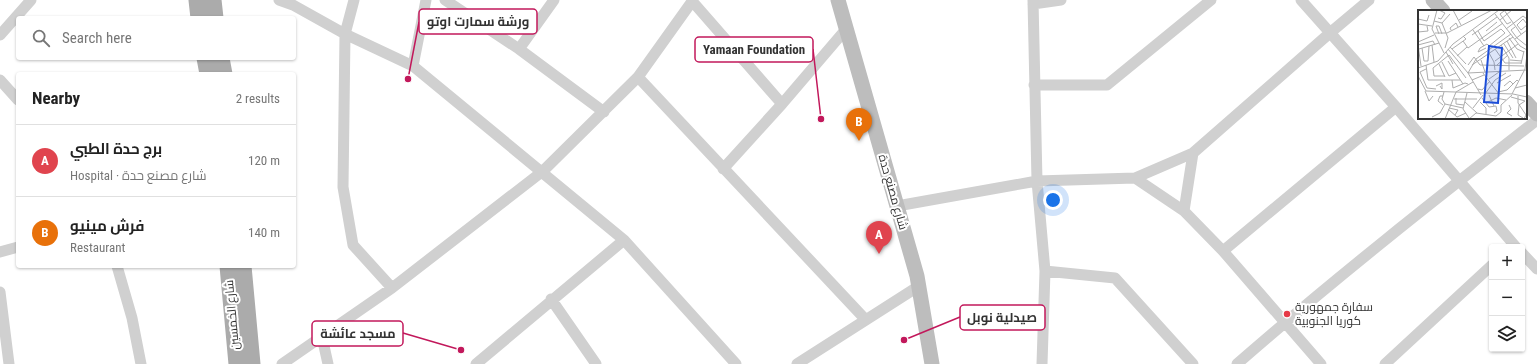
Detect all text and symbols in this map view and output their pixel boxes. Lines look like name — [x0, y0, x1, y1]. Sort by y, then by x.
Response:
callout: ورشة سمارت اوتو — [419, 9, 537, 34]
inset map — [1418, 10, 1527, 119]
text: ورشة سمارت اوتو — [427, 14, 529, 30]
search box — [16, 16, 296, 60]
icon: search — [30, 27, 52, 49]
text: Search here — [62, 29, 132, 47]
callout: Yamaan Foundation — [695, 37, 813, 62]
text: Yamaan Foundation — [703, 42, 805, 57]
text: Nearby — [32, 88, 80, 108]
text: 2 results — [236, 91, 280, 106]
pin: B — [846, 108, 872, 141]
text: برج حدة الطبي — [70, 140, 162, 158]
text: A — [41, 153, 49, 168]
text: 120 m — [248, 153, 280, 168]
street label: شارع مصنع حدة — [875, 153, 910, 232]
text: Hospital · شارع مصنع حدة — [70, 168, 206, 183]
your location — [1043, 190, 1063, 210]
text: فرش مينيو — [70, 217, 144, 235]
pin: A — [866, 221, 892, 254]
text: B — [41, 225, 49, 240]
text: 140 m — [248, 225, 280, 240]
text: Restaurant — [70, 240, 125, 255]
map controls — [1489, 244, 1525, 352]
button: + — [1489, 244, 1525, 280]
street label: شارع الخمسين — [222, 279, 243, 351]
button: − — [1489, 280, 1525, 316]
place label: سفارة جمهورية كوريا الجنوبية — [1295, 300, 1373, 328]
callout: صيدلية نوبل — [960, 305, 1045, 330]
marker: سفارة جمهورية كوريا الجنوبية — [1282, 309, 1292, 319]
text: صيدلية نوبل — [967, 310, 1037, 326]
button: layers — [1489, 316, 1525, 352]
callout: مسجد عائشة — [312, 321, 403, 346]
text: مسجد عائشة — [320, 326, 396, 341]

